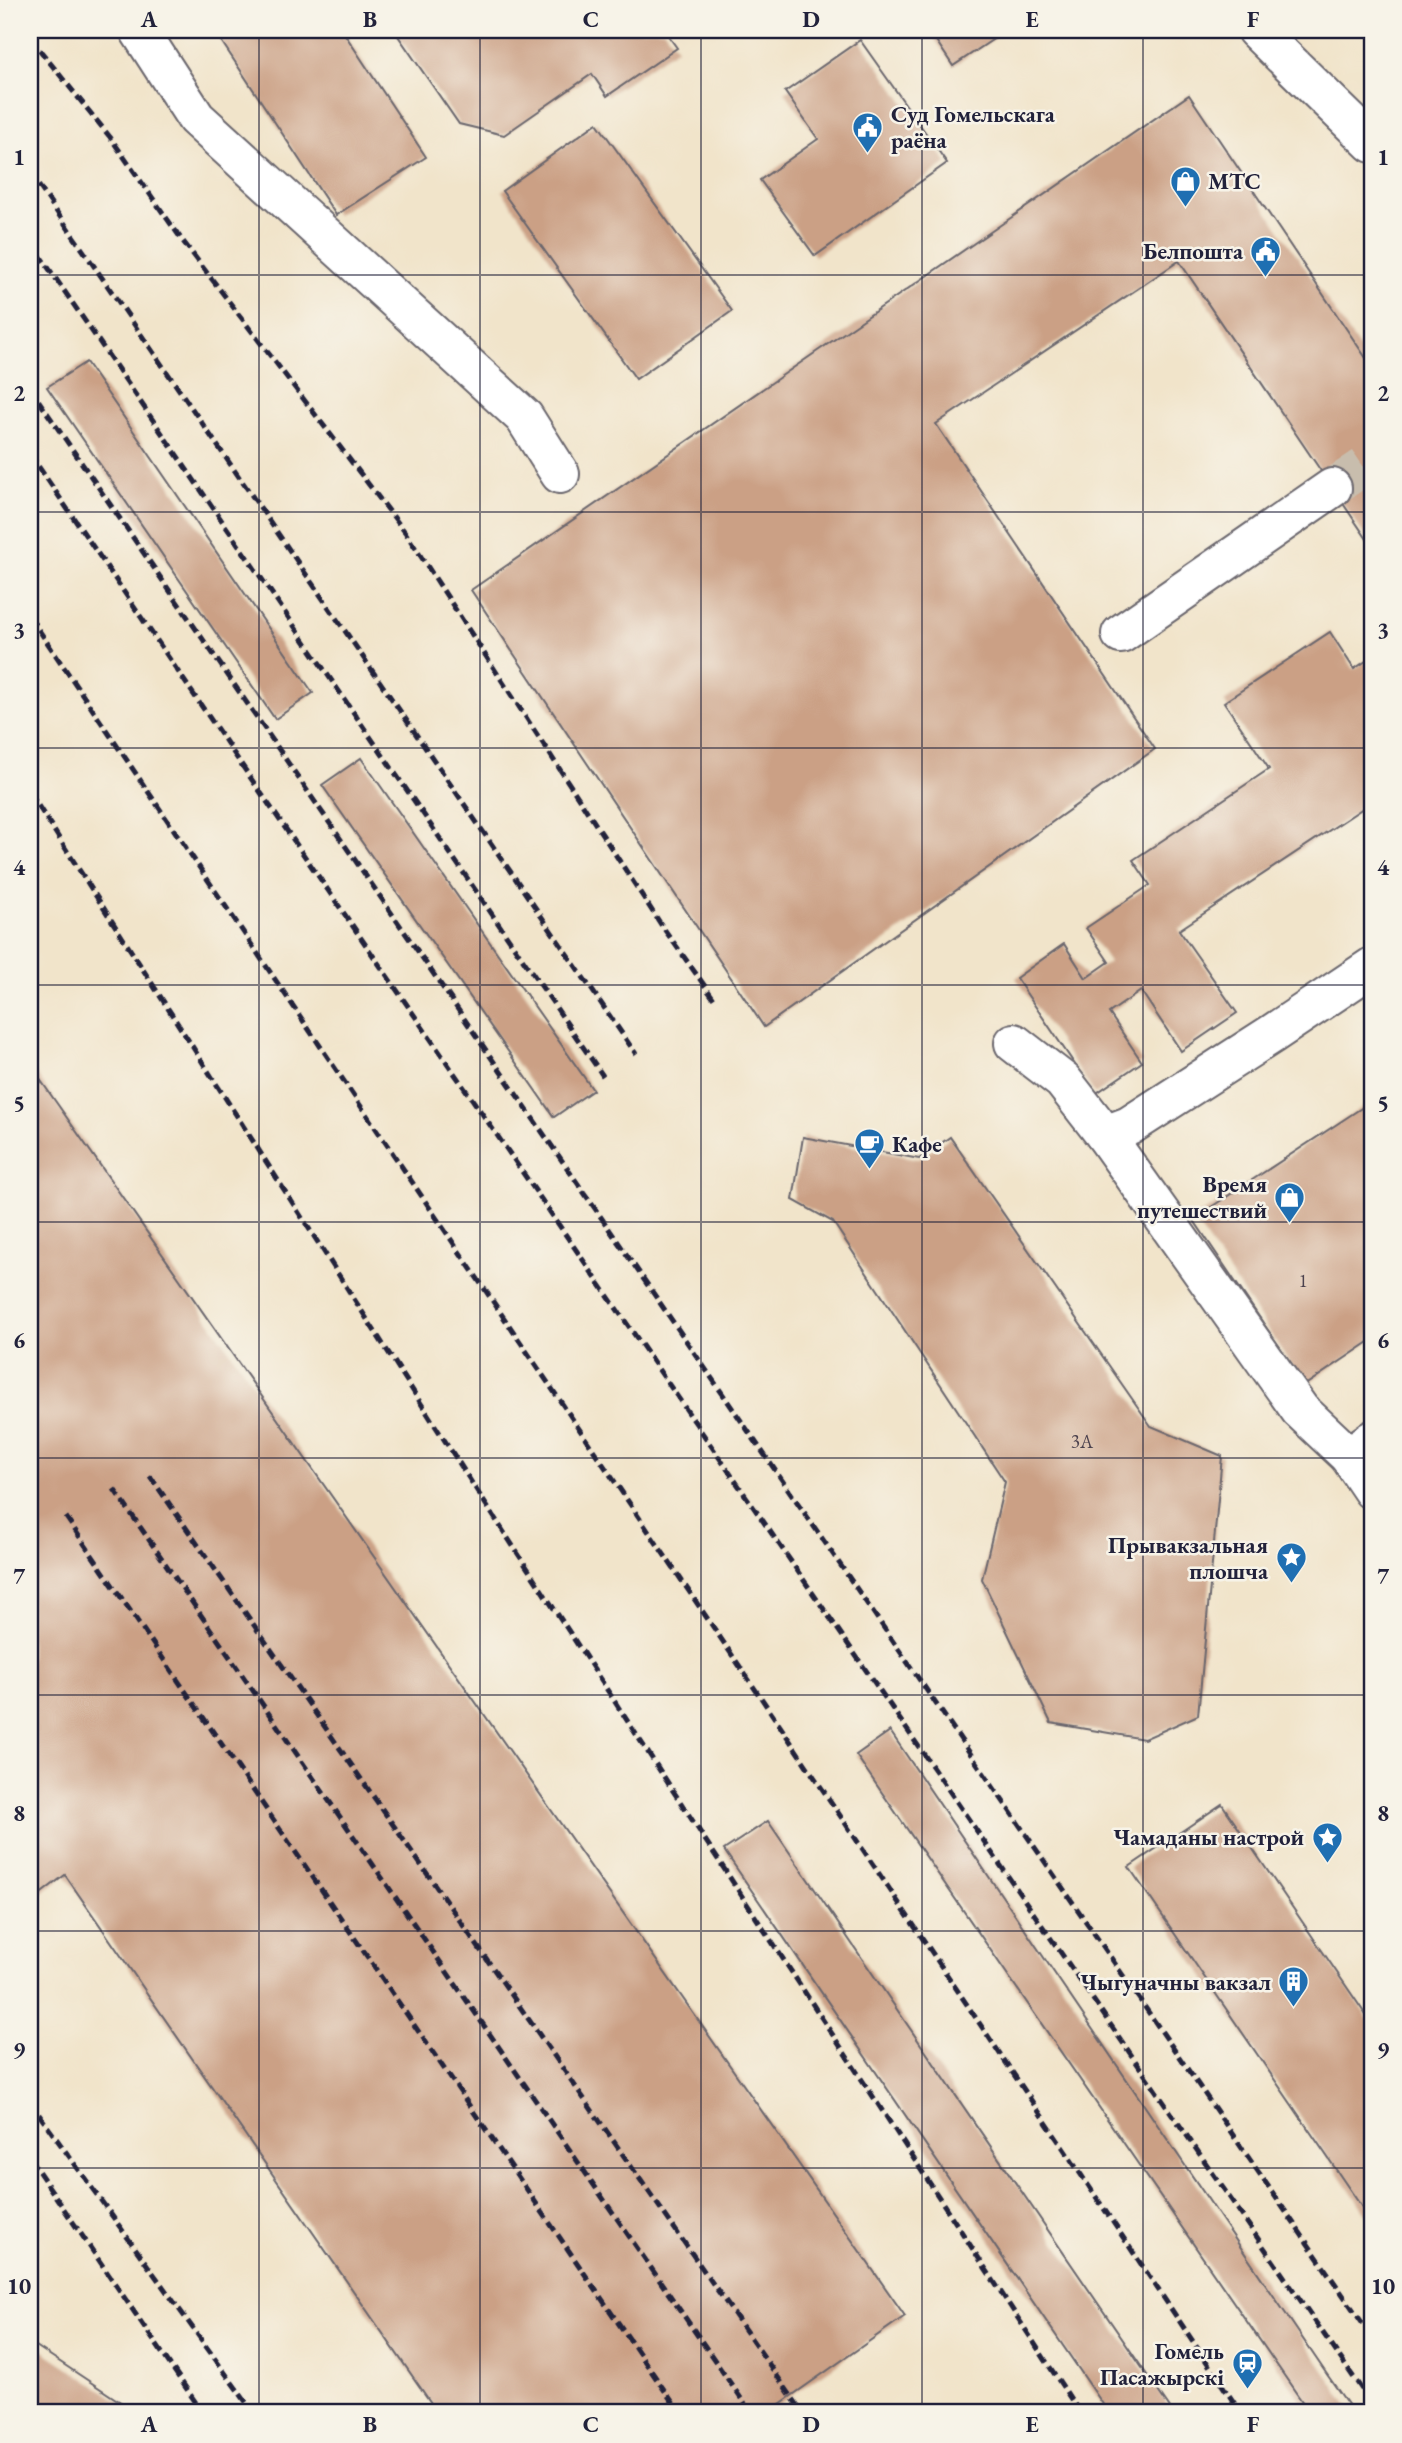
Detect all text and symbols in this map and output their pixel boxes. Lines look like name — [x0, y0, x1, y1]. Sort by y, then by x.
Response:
text: A — [140, 4, 158, 34]
text: B — [363, 4, 377, 34]
text: C — [583, 4, 599, 34]
text: D — [802, 4, 820, 34]
text: E — [1025, 4, 1039, 34]
text: F — [1247, 4, 1260, 34]
place label: Суд Гомельскага раёна — [891, 99, 1056, 155]
public building icon: Суд Гомельскага раёна — [851, 110, 885, 154]
text: 1 — [13, 142, 25, 172]
text: 1 — [1377, 142, 1389, 172]
shop icon: МТС — [1168, 164, 1202, 208]
place label: МТС — [1208, 166, 1261, 196]
public building icon: Белпошта — [1249, 234, 1283, 278]
place label: Белпошта — [1143, 236, 1244, 266]
text: 2 — [13, 378, 25, 408]
text: 2 — [1377, 378, 1389, 408]
text: 3 — [13, 615, 25, 645]
text: 3 — [1377, 615, 1389, 645]
text: 4 — [13, 852, 26, 882]
text: 4 — [1377, 852, 1390, 882]
text: 5 — [13, 1088, 25, 1118]
text: 5 — [1377, 1088, 1389, 1118]
cafe icon: Кафе — [852, 1127, 886, 1171]
place label: Кафе — [892, 1129, 942, 1159]
place label: Время путешествий — [1137, 1169, 1267, 1225]
shop icon: Время путешествий — [1273, 1180, 1307, 1224]
house number: 1 — [1298, 1268, 1308, 1293]
text: 6 — [13, 1325, 25, 1355]
text: 6 — [1377, 1325, 1389, 1355]
house number: 3А — [1071, 1429, 1094, 1454]
place label: Прывакзальная плошча — [1108, 1530, 1269, 1586]
place icon: Прывакзальная плошча — [1274, 1541, 1308, 1585]
text: 7 — [13, 1561, 26, 1591]
text: 7 — [1377, 1561, 1390, 1591]
text: 8 — [13, 1798, 25, 1828]
text: 8 — [1377, 1798, 1389, 1828]
place icon: Чамаданы настрой — [1310, 1820, 1344, 1864]
place label: Чамаданы настрой — [1113, 1822, 1304, 1852]
building icon: Чыгуначны вакзал — [1277, 1965, 1311, 2009]
place label: Чыгуначны вакзал — [1080, 1967, 1271, 1997]
text: 9 — [13, 2035, 25, 2065]
text: 9 — [1377, 2035, 1389, 2065]
text: 10 — [7, 2271, 31, 2301]
text: 10 — [1371, 2271, 1395, 2301]
place label: Гомель Пасажырскі — [1100, 2336, 1224, 2392]
station icon: Гомель Пасажырскі — [1230, 2347, 1264, 2391]
text: A — [140, 2409, 158, 2439]
text: B — [363, 2409, 377, 2439]
text: C — [583, 2409, 599, 2439]
text: D — [802, 2409, 820, 2439]
text: E — [1025, 2409, 1039, 2439]
text: F — [1247, 2409, 1260, 2439]

